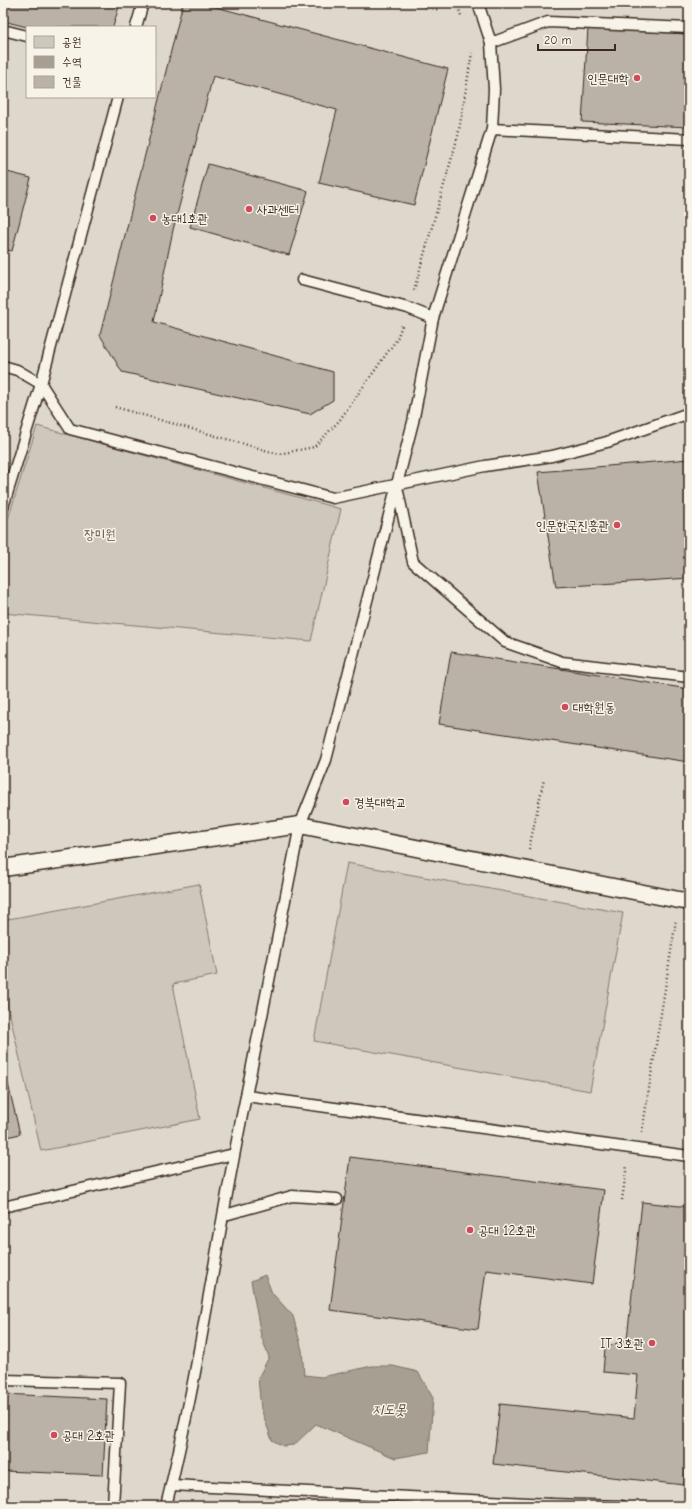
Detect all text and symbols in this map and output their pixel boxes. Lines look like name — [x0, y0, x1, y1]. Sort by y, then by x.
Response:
legend — [26, 26, 156, 98]
scale bar — [538, 26, 615, 52]
text: 20 m — [544, 33, 572, 47]
text: 공원 — [62, 35, 81, 49]
text: 수역 — [62, 55, 82, 69]
place label: 인문대학 — [587, 71, 629, 86]
marker: 인문대학 — [632, 73, 642, 83]
text: 건물 — [62, 75, 82, 89]
place label: 사과센터 — [256, 202, 299, 217]
marker: 사과센터 — [244, 204, 254, 214]
place label: 농대1호관 — [161, 211, 208, 226]
marker: 농대1호관 — [148, 213, 158, 223]
place label: 인문한국진흥관 — [536, 518, 609, 533]
marker: 인문한국진흥관 — [612, 520, 622, 530]
park label: 장미원 — [84, 527, 116, 542]
place label: 대학원동 — [573, 700, 615, 715]
marker: 대학원동 — [560, 702, 570, 712]
place label: 경북대학교 — [354, 795, 406, 810]
marker: 경북대학교 — [341, 797, 351, 807]
place label: 공대 12호관 — [478, 1223, 536, 1238]
marker: 공대 12호관 — [465, 1225, 475, 1235]
place label: IT 3호관 — [600, 1336, 644, 1351]
marker: IT 3호관 — [647, 1338, 657, 1348]
water label: 지도못 — [372, 1401, 407, 1418]
place label: 공대 2호관 — [62, 1428, 115, 1443]
marker: 공대 2호관 — [49, 1430, 59, 1440]

